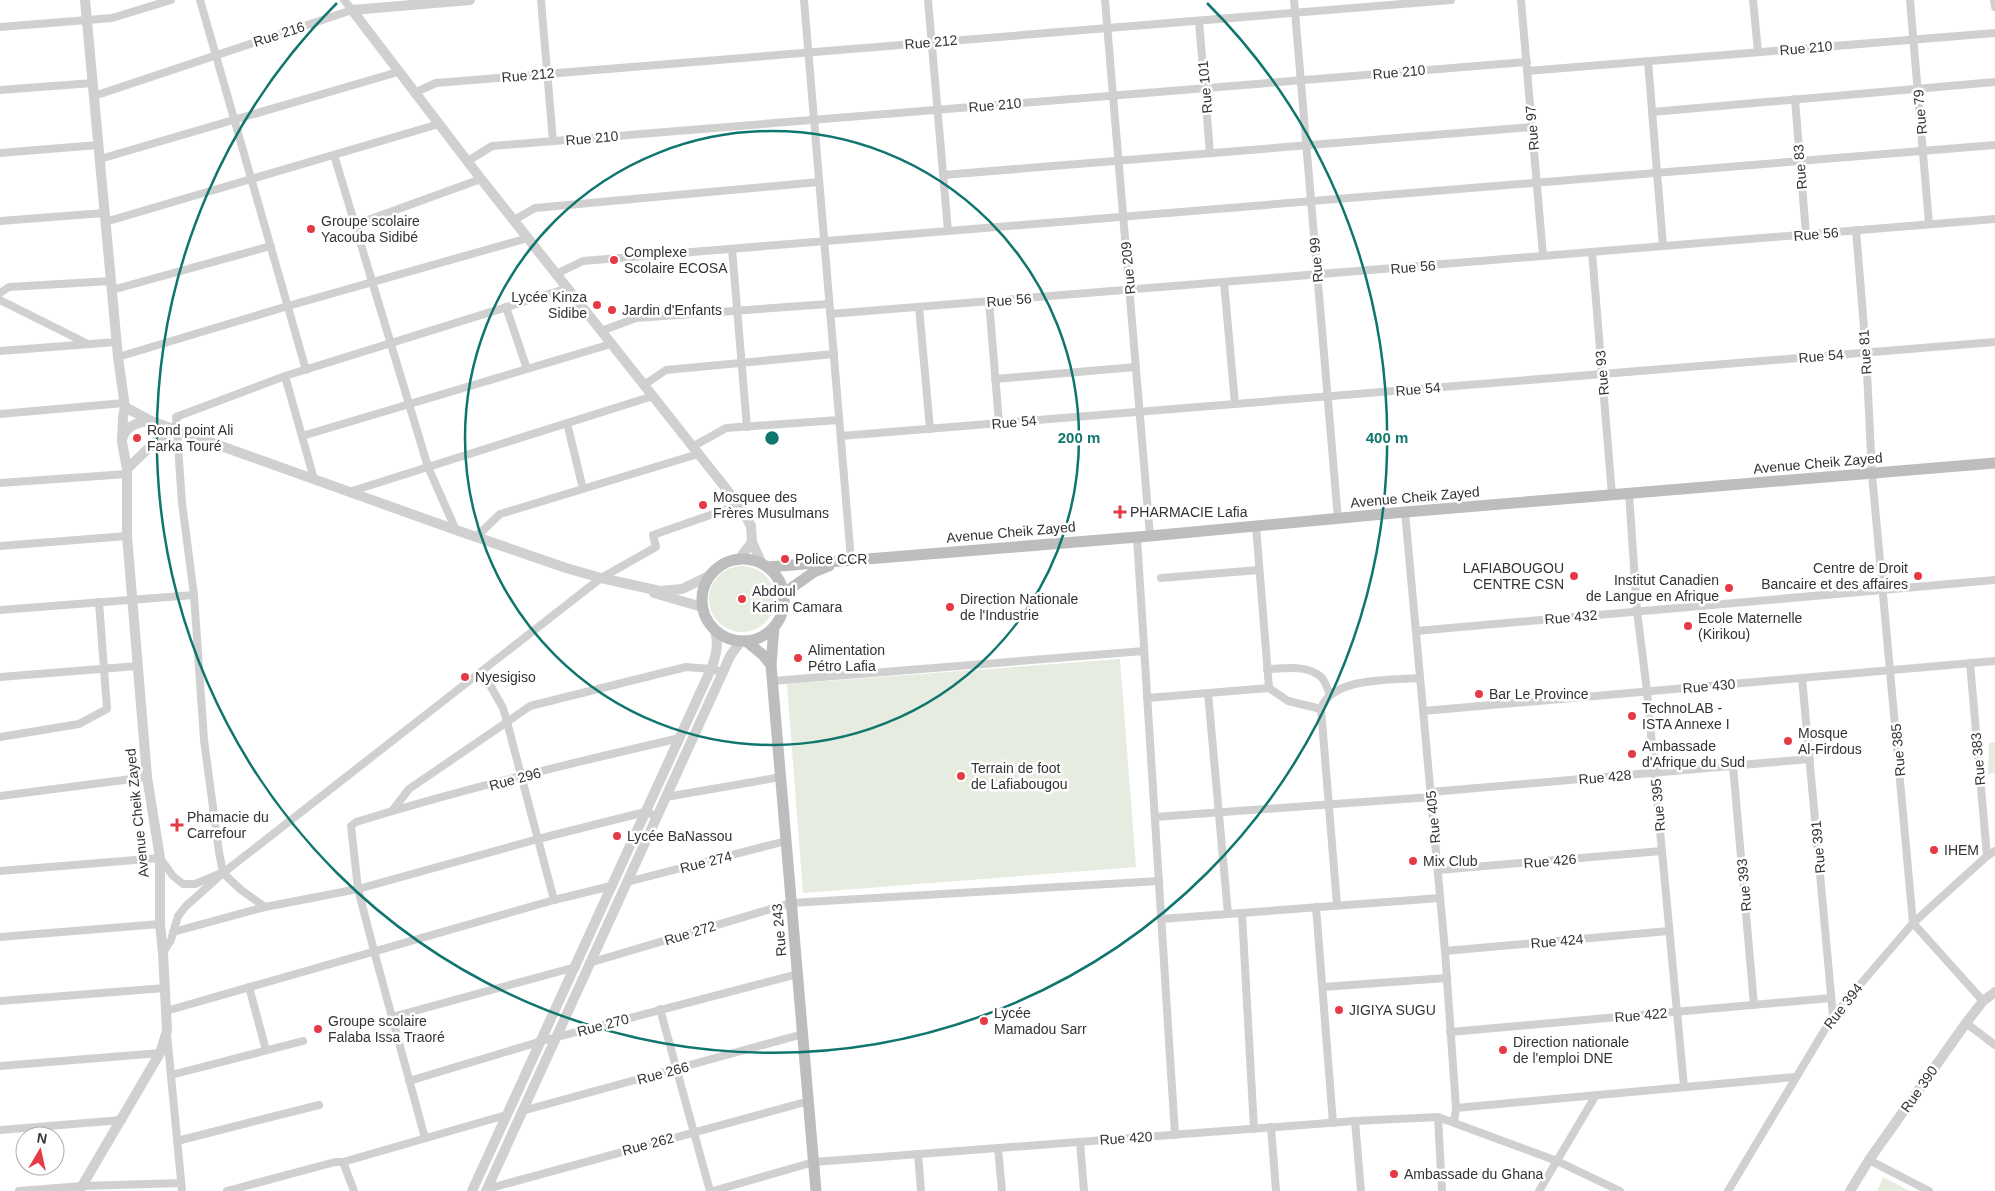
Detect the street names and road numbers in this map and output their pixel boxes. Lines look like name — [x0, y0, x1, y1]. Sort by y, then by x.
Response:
street label: Rue 216 — [251, 18, 307, 50]
street label: Rue 212 — [904, 32, 958, 52]
street label: Rue 210 — [1779, 38, 1833, 58]
street label: Rue 101 — [1195, 60, 1215, 114]
street label: Rue 210 — [1372, 62, 1426, 82]
street label: Rue 212 — [501, 65, 555, 85]
street label: Rue 79 — [1910, 89, 1930, 135]
street label: Rue 210 — [968, 95, 1022, 115]
street label: Rue 97 — [1522, 105, 1542, 151]
street label: Rue 210 — [565, 128, 619, 148]
street label: Rue 83 — [1790, 144, 1810, 190]
street label: Rue 56 — [1793, 224, 1839, 244]
street label: Rue 99 — [1306, 237, 1326, 283]
street label: Rue 209 — [1118, 241, 1138, 295]
street label: Rue 56 — [1390, 257, 1436, 277]
street label: Rue 56 — [986, 290, 1032, 310]
street label: Rue 81 — [1855, 329, 1875, 375]
street label: Rue 54 — [1798, 346, 1844, 366]
street label: Rue 93 — [1592, 350, 1612, 396]
street label: Rue 54 — [1395, 379, 1441, 399]
street label: Rue 54 — [991, 412, 1037, 432]
street label: Avenue Cheik Zayed — [1753, 449, 1883, 477]
street label: Avenue Cheik Zayed — [1350, 483, 1480, 511]
street label: Avenue Cheik Zayed — [946, 518, 1076, 546]
street label: Rue 432 — [1544, 607, 1598, 627]
street label: Rue 430 — [1682, 676, 1736, 696]
street label: Rue 385 — [1888, 723, 1908, 777]
street label: Rue 383 — [1968, 732, 1988, 786]
street label: Avenue Cheik Zayed — [122, 748, 152, 878]
street label: Rue 296 — [487, 764, 543, 794]
street label: Rue 428 — [1578, 767, 1632, 787]
street label: Rue 395 — [1648, 778, 1668, 832]
street label: Rue 405 — [1423, 790, 1443, 844]
street label: Rue 391 — [1808, 820, 1828, 874]
street label: Rue 274 — [678, 848, 734, 876]
street label: Rue 426 — [1523, 851, 1577, 871]
street label: Rue 393 — [1734, 858, 1754, 912]
street label: Rue 243 — [769, 903, 789, 957]
street label: Rue 272 — [662, 918, 718, 948]
street label: Rue 424 — [1530, 931, 1584, 951]
street label: Rue 394 — [1820, 980, 1866, 1032]
street label: Rue 422 — [1614, 1005, 1668, 1025]
street label: Rue 270 — [575, 1010, 631, 1040]
street label: Rue 266 — [635, 1058, 691, 1088]
street label: Rue 390 — [1897, 1063, 1941, 1115]
street label: Rue 420 — [1099, 1128, 1153, 1148]
street label: Rue 262 — [620, 1129, 676, 1159]

